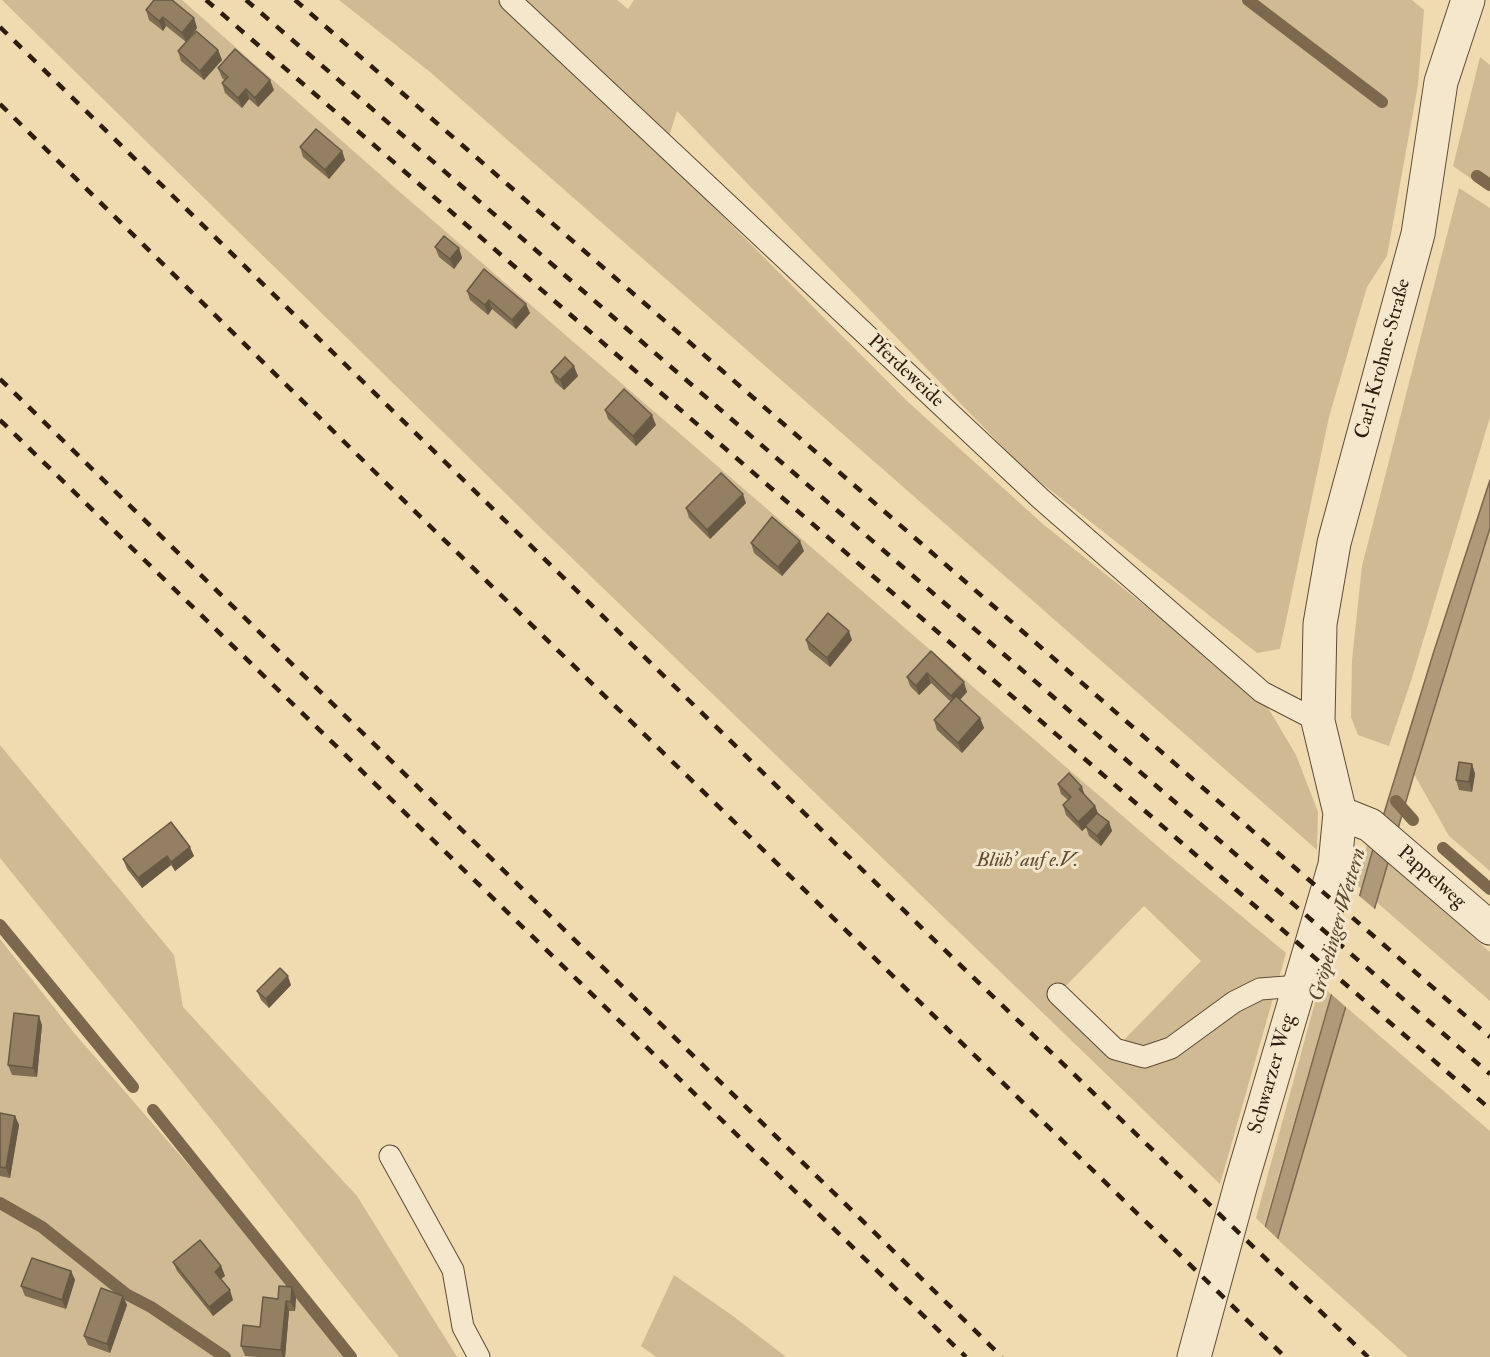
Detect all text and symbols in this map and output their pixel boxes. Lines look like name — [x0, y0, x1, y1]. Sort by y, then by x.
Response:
street label: Carl-Krohne-Straße — [1351, 276, 1417, 442]
street label: Pferdeweide — [862, 331, 948, 413]
street label: Pappelweg — [1392, 842, 1470, 914]
water label: Gröpelinger Wettern — [1305, 846, 1373, 1004]
park label: Blüh' auf e.V. — [976, 850, 1078, 874]
street label: Schwarzer Weg — [1244, 1011, 1302, 1137]

